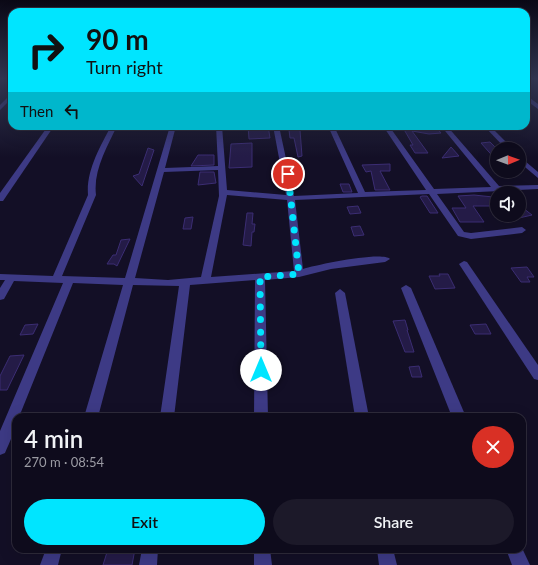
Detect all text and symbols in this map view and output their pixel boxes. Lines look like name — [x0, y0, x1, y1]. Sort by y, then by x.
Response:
text: 90 m — [86, 22, 149, 56]
icon: right — [20, 24, 72, 76]
text: Turn right — [86, 56, 163, 78]
icon: left — [61, 100, 83, 122]
text: Then — [20, 102, 53, 120]
north arrow — [490, 142, 526, 178]
map controls — [490, 142, 526, 222]
pin — [271, 157, 305, 191]
icon: arrive — [277, 163, 299, 185]
button: sound — [490, 186, 526, 222]
position arrow — [240, 349, 282, 391]
text: 4 min — [24, 424, 83, 453]
button: close — [472, 426, 514, 468]
text: 270 m · 08:54 — [24, 454, 104, 470]
button: Exit — [24, 499, 265, 545]
button: Share — [273, 499, 514, 545]

